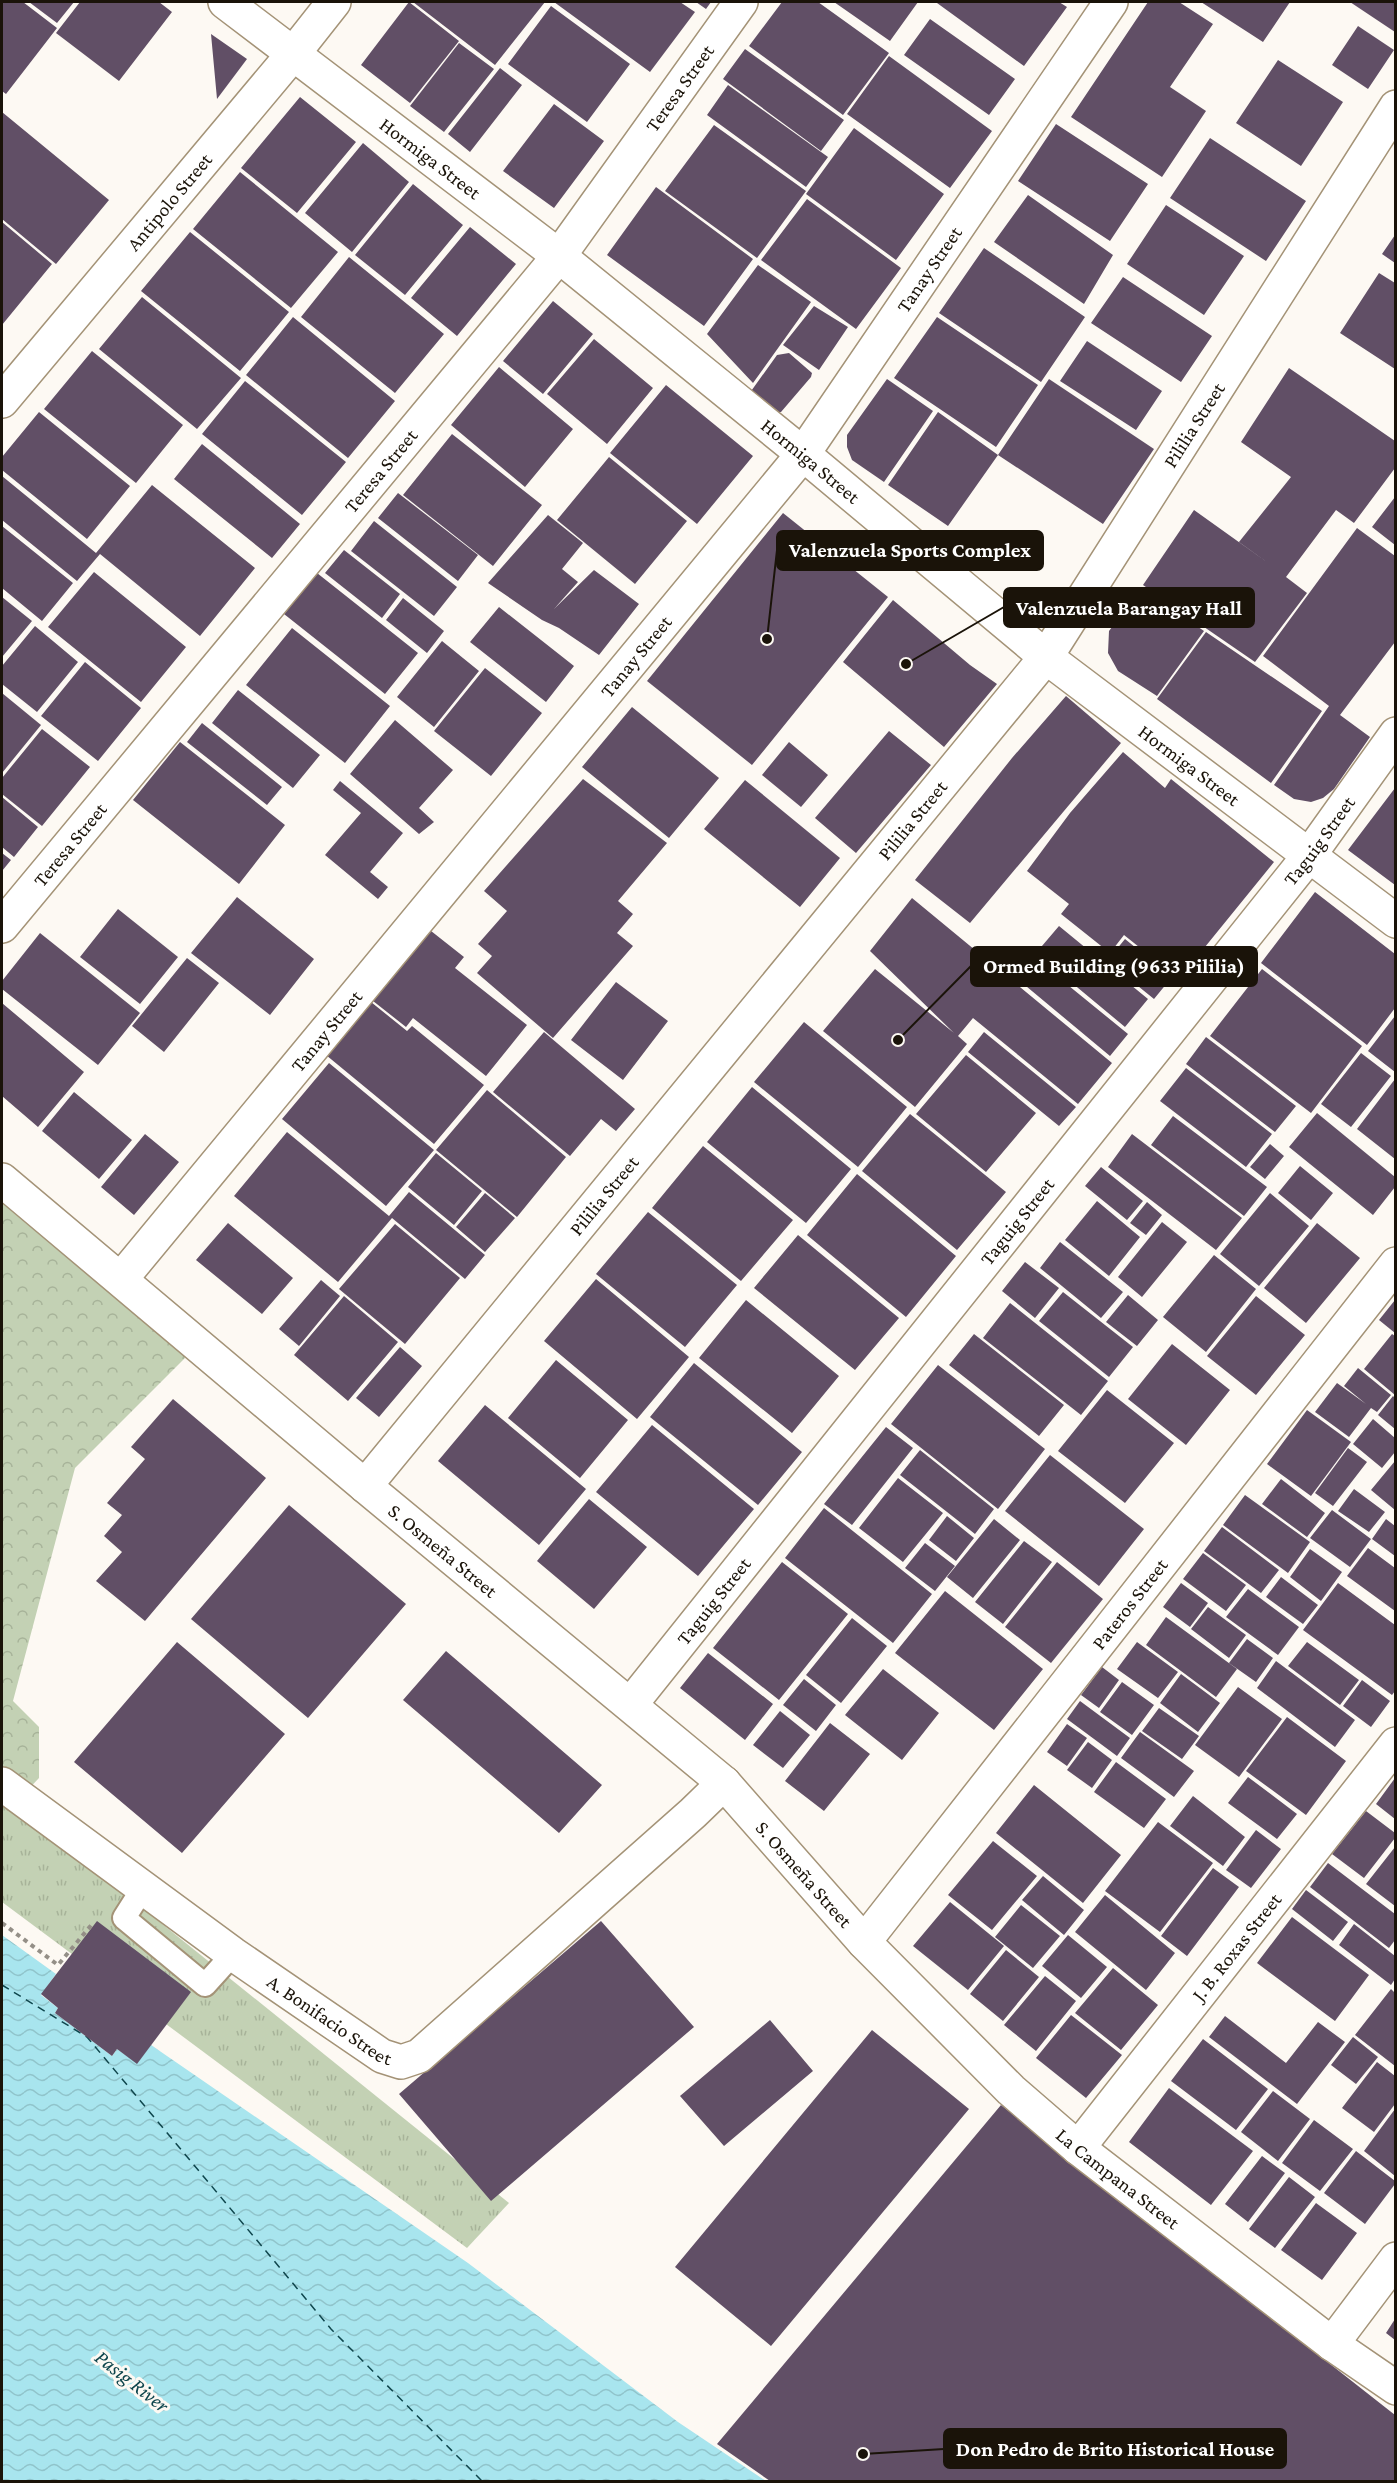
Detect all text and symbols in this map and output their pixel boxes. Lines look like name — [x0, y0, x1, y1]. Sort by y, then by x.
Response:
street label: Teresa Street — [641, 40, 718, 136]
street label: Hormiga Street — [376, 113, 485, 204]
street label: Antipolo Street — [122, 148, 216, 255]
street label: Tanay Street — [892, 222, 966, 316]
street label: Pililia Street — [1159, 378, 1229, 471]
street label: Hormiga Street — [757, 414, 865, 508]
street label: Teresa Street — [339, 424, 422, 517]
callout: Valenzuela Sports Complex — [777, 531, 1043, 570]
text: Valenzuela Sports Complex — [788, 538, 1031, 562]
callout: Valenzuela Barangay Hall — [1004, 588, 1254, 627]
text: Valenzuela Barangay Hall — [1015, 596, 1242, 620]
street label: Tanay Street — [596, 611, 676, 701]
street label: Hormiga Street — [1134, 720, 1245, 811]
street label: Pililia Street — [873, 775, 951, 864]
street label: Taguig Street — [1279, 791, 1359, 890]
street label: Teresa Street — [29, 798, 111, 891]
callout: Ormed Building (9633 Pililia) — [971, 947, 1257, 986]
text: Ormed Building (9633 Pililia) — [983, 954, 1245, 978]
street label: Tanay Street — [286, 985, 366, 1076]
street label: Pililia Street — [565, 1151, 643, 1240]
street label: Taguig Street — [975, 1173, 1059, 1269]
street label: S. Osmeña Street — [384, 1499, 502, 1602]
street label: Taguig Street — [672, 1553, 755, 1649]
street label: Pateros Street — [1087, 1554, 1172, 1654]
street label: S. Osmeña Street — [752, 1816, 857, 1932]
street label: J. B. Roxas Street — [1186, 1888, 1286, 2007]
street label: A. Bonifacio Street — [263, 1970, 395, 2069]
street label: La Campana Street — [1052, 2123, 1184, 2234]
water label: Pasig River — [90, 2345, 174, 2418]
callout: Don Pedro de Brito Historical House — [944, 2429, 1286, 2468]
text: Don Pedro de Brito Historical House — [956, 2437, 1274, 2461]

